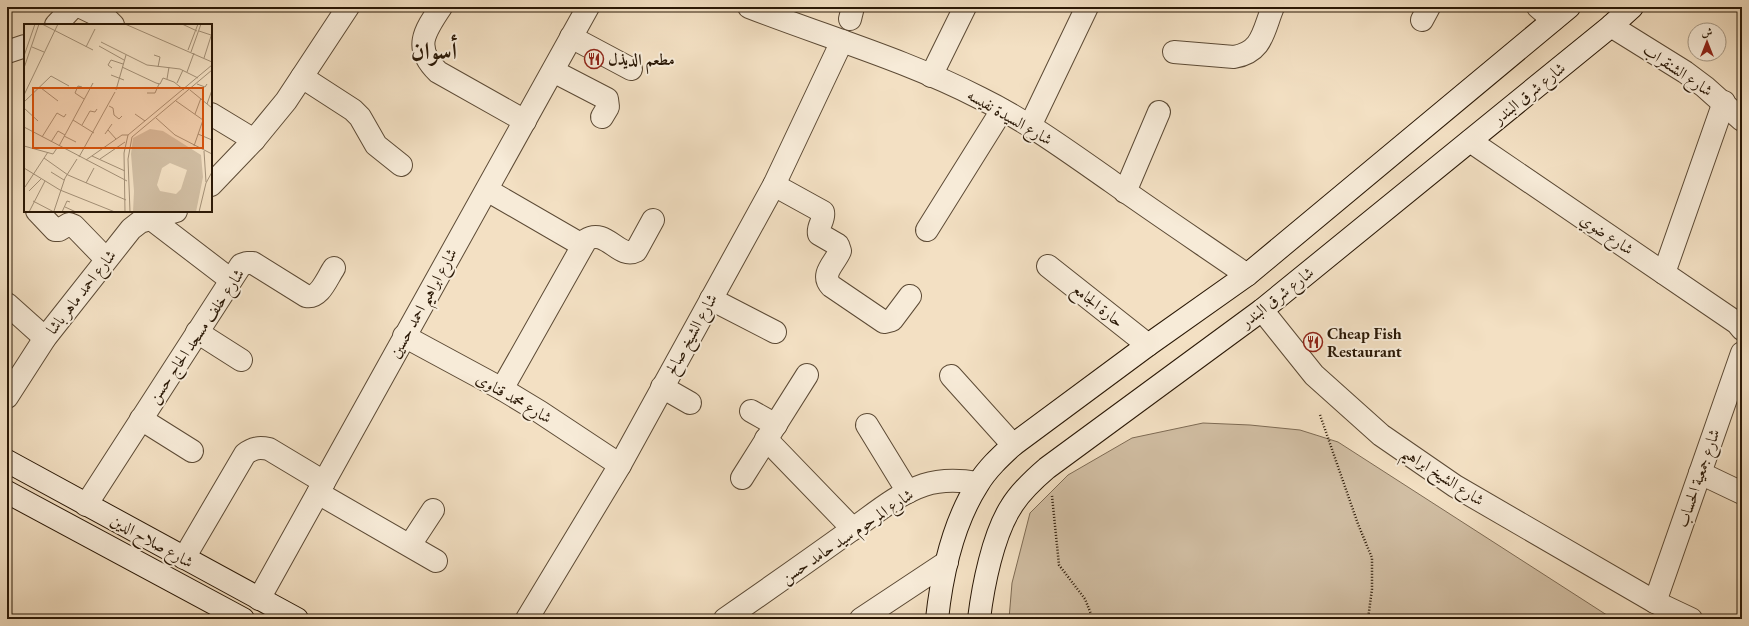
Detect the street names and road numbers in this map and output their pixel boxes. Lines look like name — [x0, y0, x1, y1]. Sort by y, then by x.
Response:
street label: شارع الشنقراب — [1637, 39, 1717, 104]
street label: شارع شرق البندر — [1487, 57, 1572, 132]
street label: شارع السيدة نفيسه — [962, 84, 1056, 152]
street label: شارع ضوي — [1575, 209, 1638, 262]
street label: شارع ابراهيم احمد حسين — [384, 244, 467, 365]
street label: شارع احمد ماهر باشا — [41, 245, 123, 341]
street label: شارع شرق البندر — [1234, 262, 1320, 336]
street label: شارع خلف مسجد الحاج حسن — [143, 265, 252, 410]
street label: حارة الجامع — [1065, 278, 1128, 336]
street label: شارع الشيخ صالح — [660, 290, 725, 380]
street label: شارع محمد قناوى — [471, 368, 556, 431]
street label: شارع جمعية الحساب — [1671, 426, 1728, 531]
street label: شارع الشيخ ابراهيم — [1394, 441, 1488, 516]
street label: شارع المرحوم سيد حامد حسن — [777, 484, 920, 592]
street label: شارع صلاح الدين — [105, 510, 197, 576]

